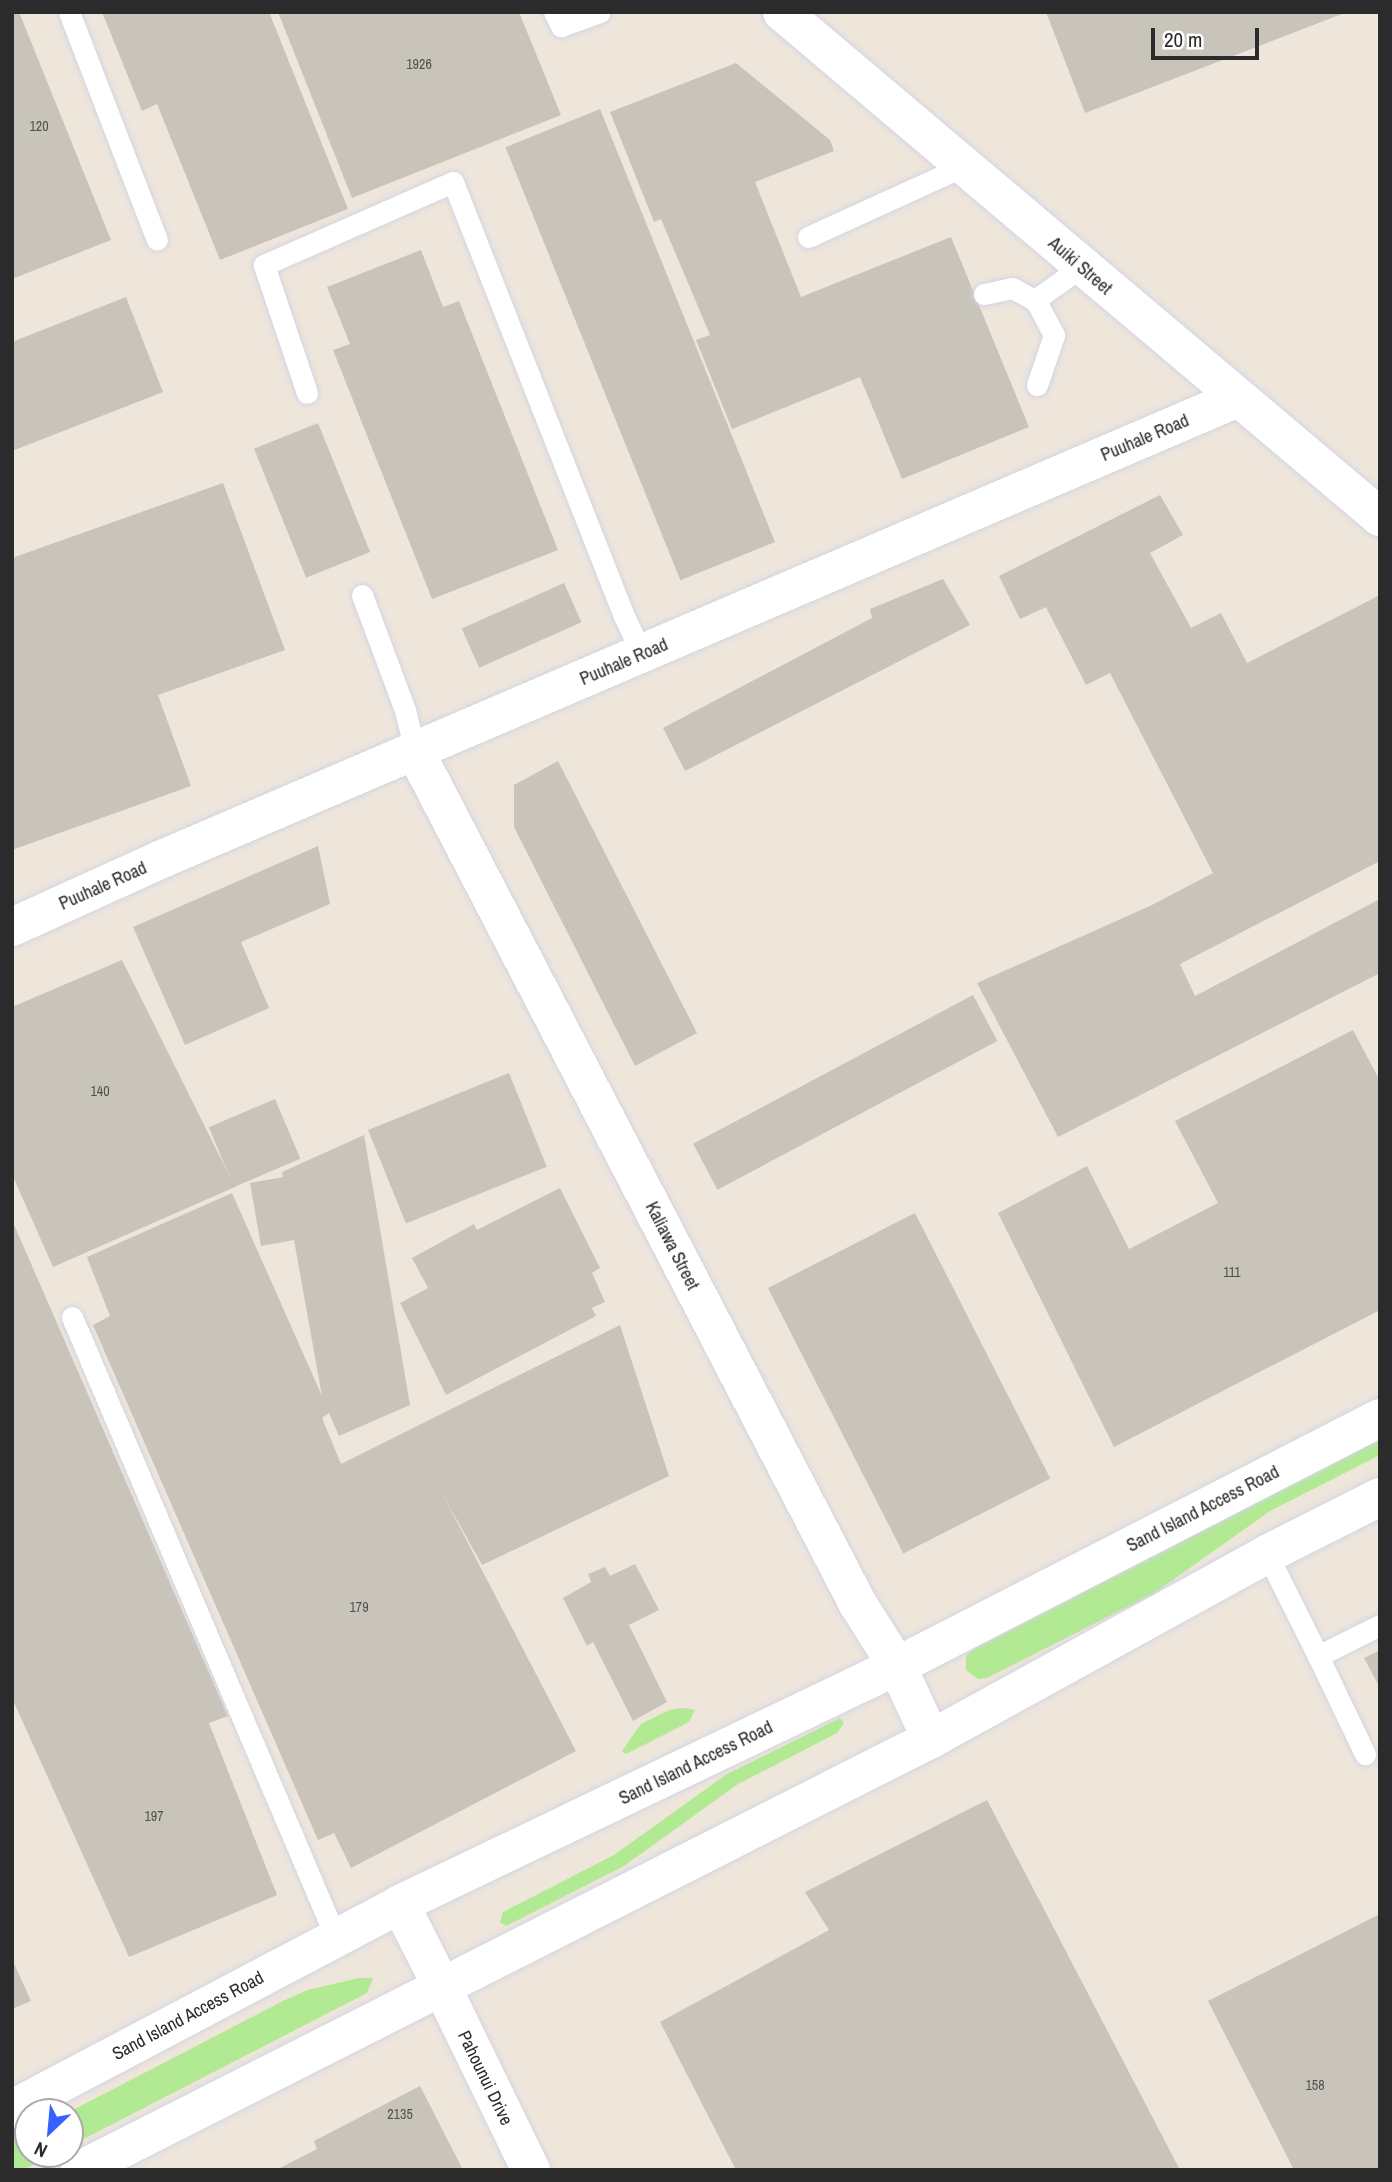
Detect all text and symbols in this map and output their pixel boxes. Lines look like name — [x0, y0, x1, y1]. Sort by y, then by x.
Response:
scale bar — [1154, 14, 1262, 58]
text: 20 m — [1164, 25, 1202, 54]
house number: 1926 — [406, 56, 432, 72]
house number: 120 — [29, 118, 49, 134]
street label: Auiki Street — [1044, 233, 1116, 299]
street label: Puuhale Road — [1098, 410, 1192, 466]
street label: Puuhale Road — [577, 634, 671, 690]
street label: Puuhale Road — [56, 857, 150, 915]
house number: 140 — [90, 1083, 110, 1099]
street label: Kaliawa Street — [641, 1198, 703, 1294]
house number: 111 — [1223, 1264, 1241, 1280]
street label: Sand Island Access Road — [1123, 1461, 1283, 1557]
house number: 179 — [349, 1599, 369, 1615]
street label: Sand Island Access Road — [615, 1716, 777, 1810]
house number: 197 — [144, 1808, 164, 1824]
street label: Sand Island Access Road — [108, 1967, 268, 2065]
street label: Pahounui Drive — [453, 2027, 517, 2129]
house number: 158 — [1305, 2077, 1325, 2093]
north arrow — [14, 2098, 84, 2168]
house number: 2135 — [387, 2106, 413, 2122]
text: N — [30, 2136, 51, 2164]

